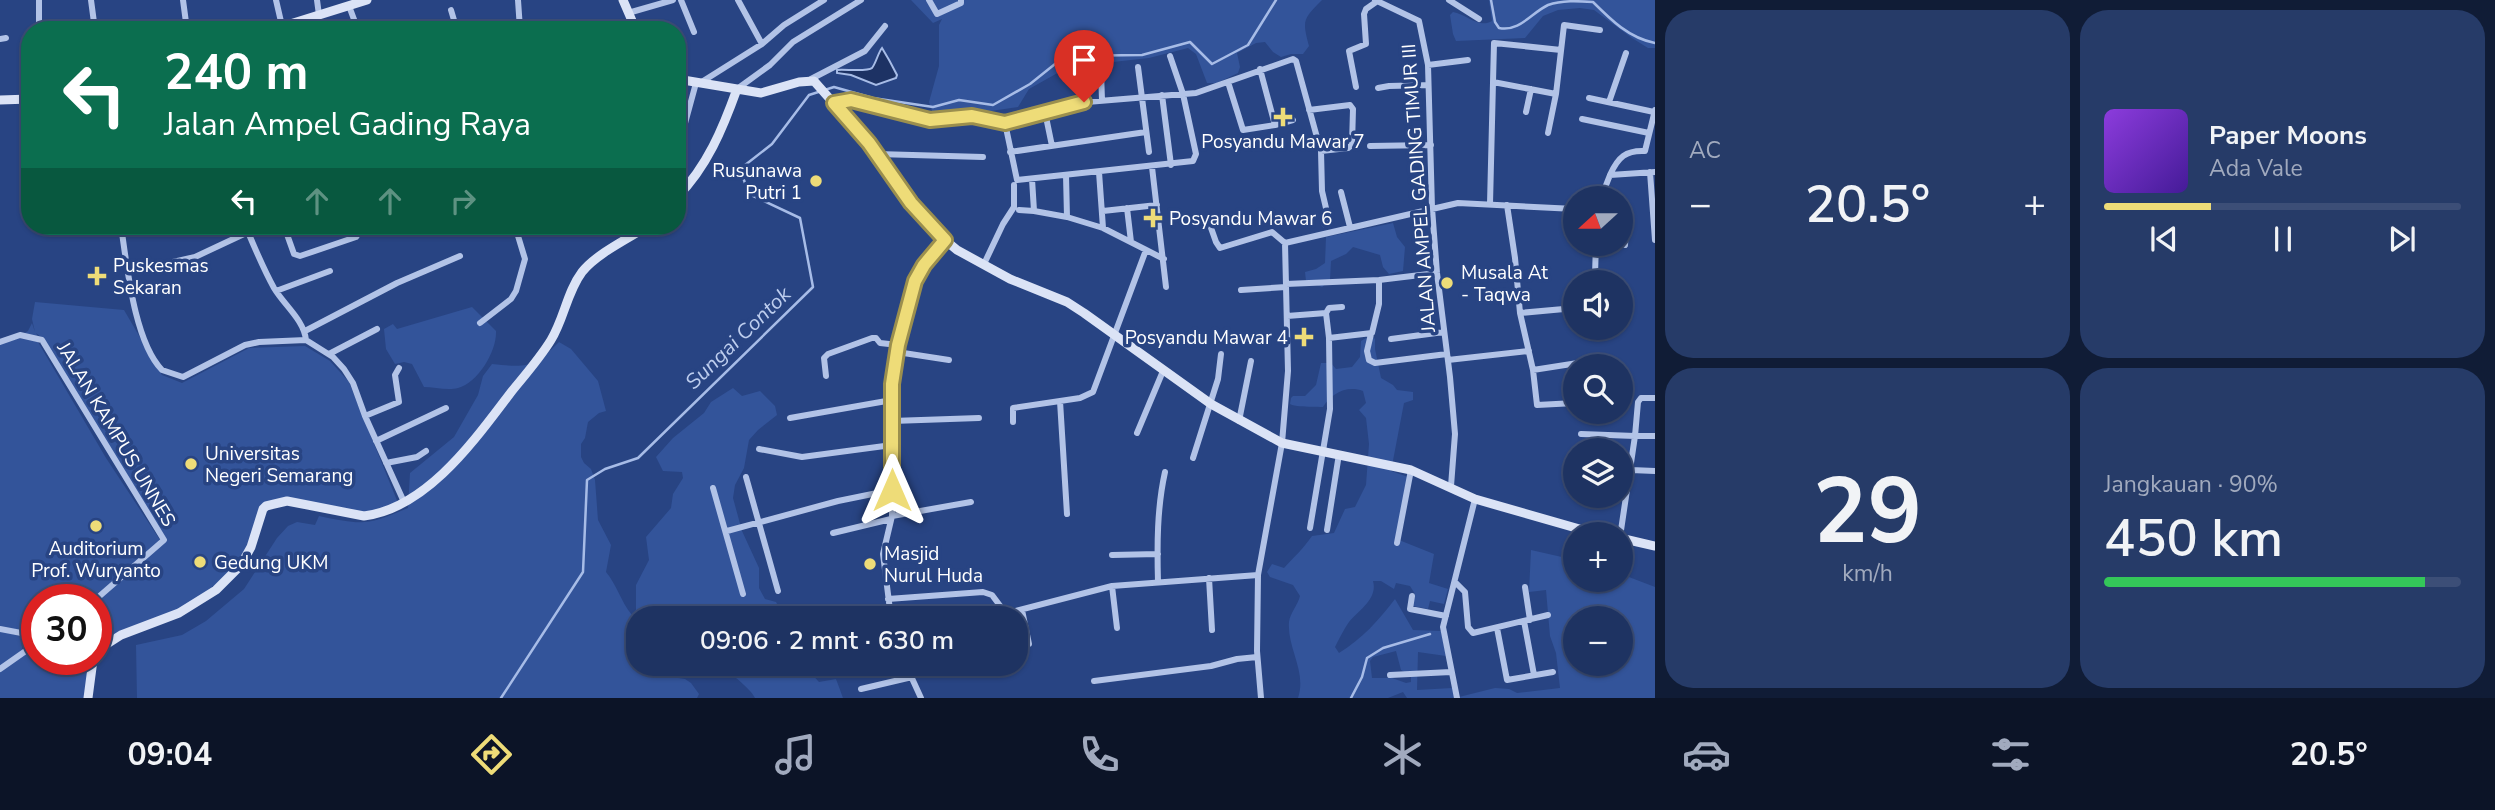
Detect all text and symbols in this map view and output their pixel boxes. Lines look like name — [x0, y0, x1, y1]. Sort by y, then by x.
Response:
pin — [1054, 30, 1114, 102]
text: 240 m — [164, 39, 308, 106]
icon: arrive — [1065, 41, 1103, 79]
street label: JALAN AMPEL GADING TIMUR III — [1396, 43, 1442, 334]
icon: left — [49, 49, 140, 140]
text: Jalan Ampel Gading Raya — [164, 103, 531, 146]
marker: Posyandu Mawar 7 — [1273, 107, 1293, 127]
text: Paper Moons — [2209, 118, 2367, 153]
place label: Posyandu Mawar 7 — [1201, 129, 1365, 155]
text: AC — [1689, 135, 1721, 166]
text: Ada Vale — [2209, 153, 2303, 184]
place label: Rusunawa Putri 1 — [712, 158, 802, 206]
text: 20.5° — [1805, 169, 1930, 240]
marker: Rusunawa Putri 1 — [808, 173, 824, 189]
text: − — [1689, 179, 1712, 230]
text: + — [2023, 179, 2046, 230]
icon: left — [225, 182, 263, 220]
icon: ahead — [298, 182, 336, 220]
icon: ahead — [371, 182, 409, 220]
icon: right — [444, 182, 482, 220]
north arrow — [1563, 186, 1633, 256]
map controls — [1563, 186, 1633, 676]
place label: Posyandu Mawar 6 — [1169, 206, 1332, 232]
marker: Posyandu Mawar 6 — [1143, 208, 1163, 228]
icon: previous — [2145, 220, 2183, 258]
icon: pause — [2264, 220, 2302, 258]
icon: next — [2383, 220, 2421, 258]
place label: Puskesmas Sekaran — [113, 253, 209, 301]
place label: Musala At - Taqwa — [1461, 260, 1548, 308]
marker: Puskesmas Sekaran — [87, 266, 107, 286]
button: sound — [1563, 270, 1633, 340]
marker: Musala At - Taqwa — [1439, 275, 1455, 291]
water label: Sungai Contok — [679, 280, 797, 396]
place label: Posyandu Mawar 4 — [1125, 325, 1288, 351]
marker: Posyandu Mawar 4 — [1294, 327, 1314, 347]
street label: JALAN KAMPUS UNNES — [50, 336, 182, 532]
button: search — [1563, 354, 1633, 424]
button: layers — [1563, 438, 1633, 508]
place label: Universitas Negeri Semarang — [205, 441, 353, 489]
text: 29 — [1813, 450, 1922, 574]
position arrow — [855, 453, 929, 527]
marker: Universitas Negeri Semarang — [183, 456, 199, 472]
text: Jangkauan · 90% — [2104, 469, 2278, 500]
text: 450 km — [2104, 503, 2283, 574]
marker: Auditorium Prof. Wuryanto — [88, 518, 104, 534]
button: + — [1563, 522, 1633, 592]
place label: Auditorium Prof. Wuryanto — [31, 536, 161, 584]
place label: Masjid Nurul Huda — [884, 541, 983, 589]
place label: Gedung UKM — [214, 550, 328, 576]
marker: Gedung UKM — [192, 554, 208, 570]
marker: Masjid Nurul Huda — [862, 556, 878, 572]
text: km/h — [1842, 558, 1893, 589]
speed limit sign: 30 — [21, 584, 112, 675]
button: − — [1563, 606, 1633, 676]
text: 09:06 · 2 mnt · 630 m — [700, 623, 954, 658]
icon: directions — [467, 730, 516, 779]
icon: music — [771, 730, 820, 779]
icon: phone — [1075, 730, 1124, 779]
icon: climate — [1378, 730, 1427, 779]
icon: car — [1682, 730, 1731, 779]
icon: filters — [1986, 730, 2035, 779]
text: 09:04 — [127, 733, 212, 776]
text: 20.5° — [2290, 733, 2368, 776]

